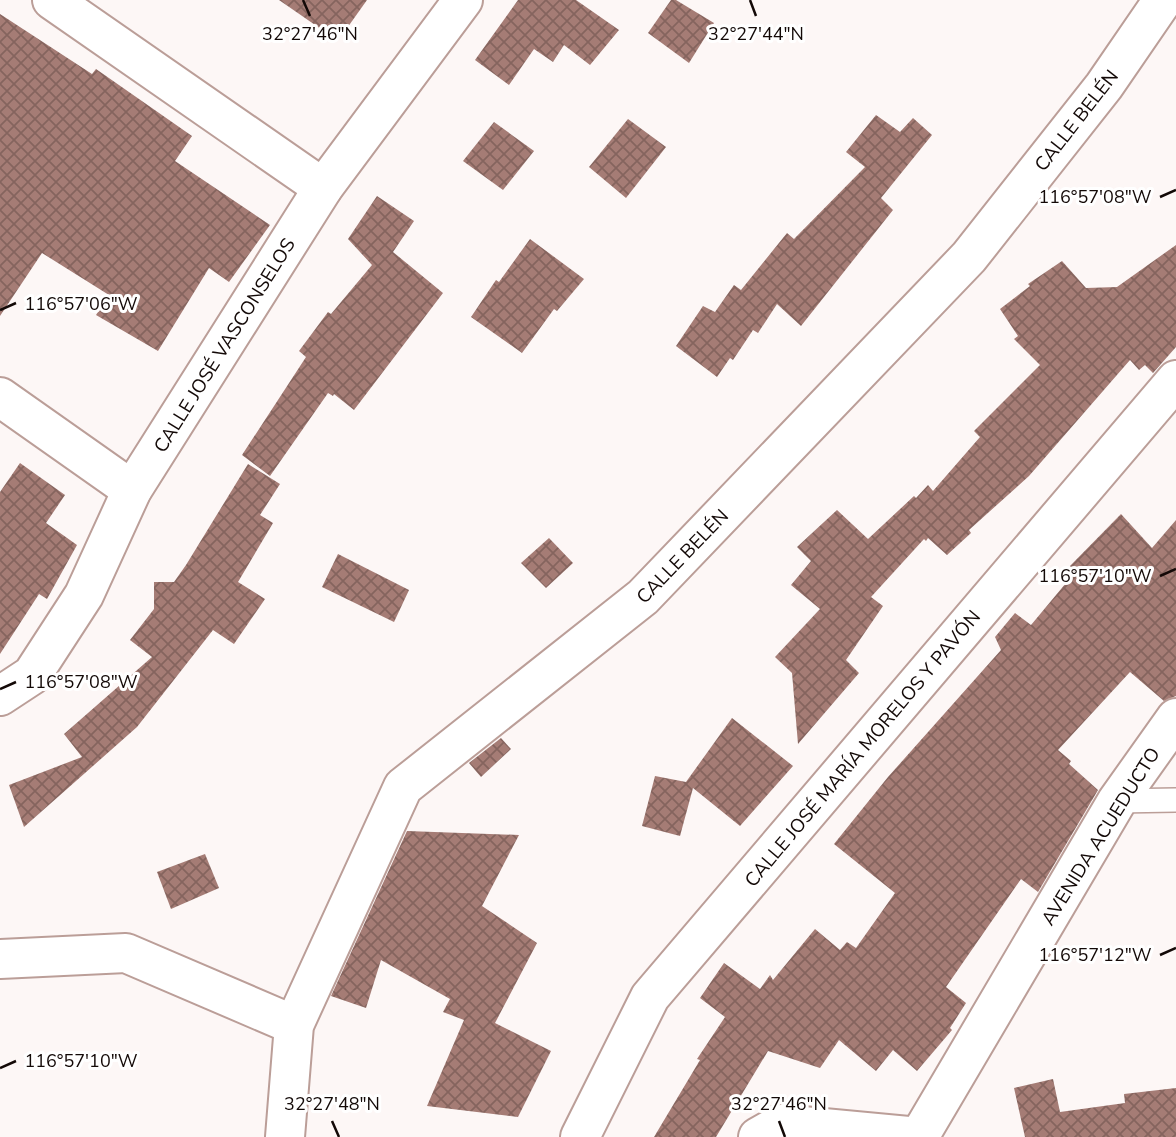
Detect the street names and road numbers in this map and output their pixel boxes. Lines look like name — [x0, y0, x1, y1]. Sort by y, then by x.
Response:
street label: CALLE BELÉN — [1029, 64, 1125, 177]
street label: CALLE JOSÉ VASCONSELOS — [148, 233, 302, 458]
street label: CALLE BELÉN — [631, 504, 735, 610]
street label: CALLE JOSÉ MARÍA MORELOS Y PAVÓN — [739, 605, 987, 893]
street label: AVENIDA ACUEDUCTO — [1035, 742, 1166, 931]

